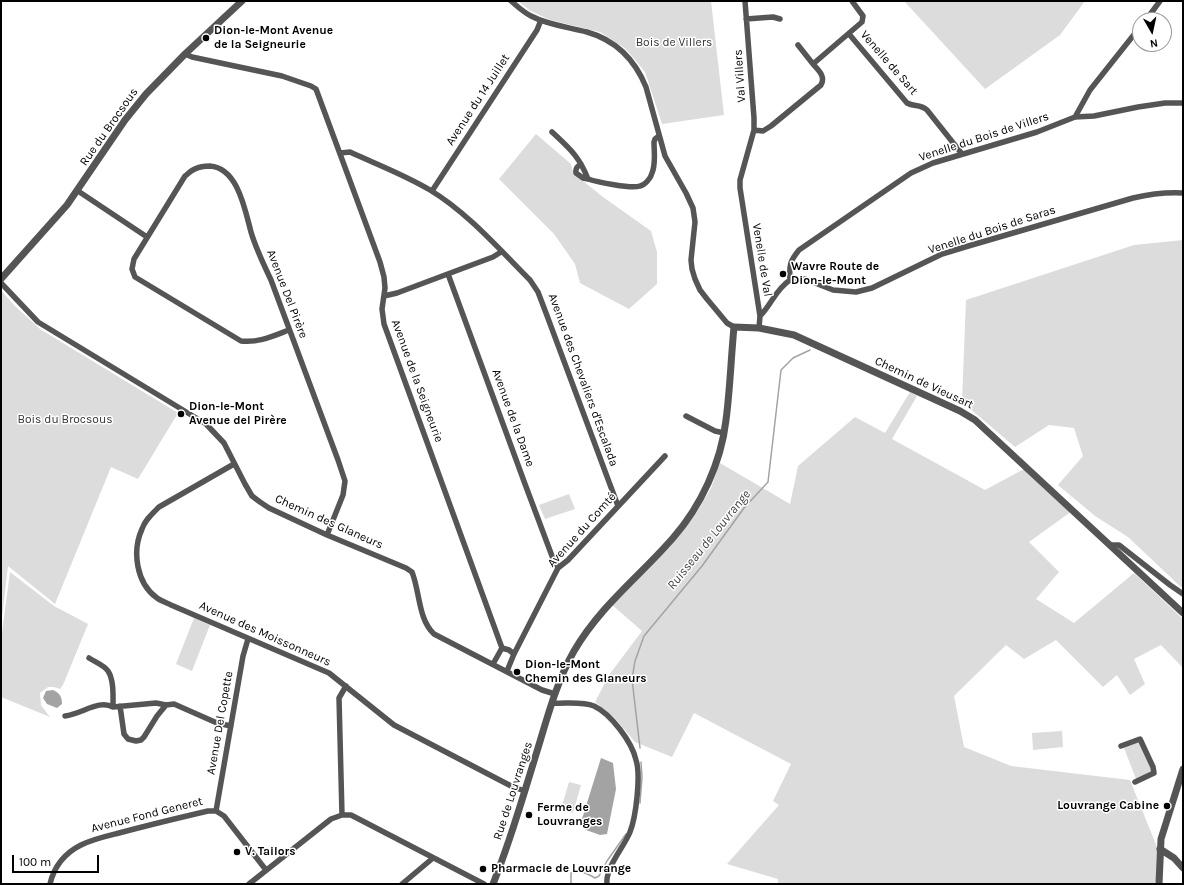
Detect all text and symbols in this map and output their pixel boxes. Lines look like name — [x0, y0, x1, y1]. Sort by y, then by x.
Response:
north arrow — [1132, 12, 1172, 52]
place label: Dion-le-Mont Avenue de la Seigneurie — [214, 24, 333, 52]
street label: Venelle de Sart — [857, 28, 921, 98]
marker: Dion-le-Mont Avenue de la Seigneurie — [201, 33, 211, 43]
park label: Bois de Villers — [636, 36, 712, 50]
text: N — [1149, 36, 1159, 50]
street label: Val Villers — [731, 49, 749, 103]
street label: Avenue du 14 Juillet — [443, 52, 513, 148]
street label: Rue du Brocsous — [77, 85, 141, 169]
street label: Venelle du Bois de Villers — [917, 109, 1051, 165]
street label: Venelle du Bois de Saras — [927, 203, 1057, 257]
street label: Venelle de Val — [749, 222, 775, 298]
street label: Avenue Del Pirère — [263, 248, 311, 340]
place label: Wavre Route de Dion-le-Mont — [791, 260, 879, 288]
marker: Wavre Route de Dion-le-Mont — [778, 269, 788, 279]
street label: Avenue des Chevaliers d'Escalada — [545, 292, 621, 468]
street label: Avenue de la Seigneurie — [388, 318, 446, 444]
street label: Chemin de Vieusart — [872, 354, 976, 412]
street label: Avenue de la Dame — [489, 367, 537, 469]
place label: Dion-le-Mont Avenue del Pirère — [189, 400, 287, 428]
marker: Dion-le-Mont Avenue del Pirère — [176, 409, 186, 419]
park label: Bois du Brocsous — [18, 413, 112, 427]
water label: Ruisseau de Louvrange — [664, 487, 754, 593]
street label: Avenue du Comté — [545, 490, 619, 570]
street label: Chemin des Glaneurs — [273, 492, 385, 552]
street label: Avenue des Moissonneurs — [197, 598, 333, 670]
place label: Dion-le-Mont Chemin des Glaneurs — [525, 658, 647, 686]
marker: Dion-le-Mont Chemin des Glaneurs — [512, 667, 522, 677]
street label: Avenue Del Copette — [204, 670, 236, 776]
street label: Rue de Louvranges — [490, 740, 536, 842]
street label: Avenue Fond Generet — [90, 794, 204, 836]
place label: Louvrange Cabine — [1057, 799, 1159, 813]
place label: Ferme de Louvranges — [537, 801, 602, 829]
marker: Louvrange Cabine — [1162, 801, 1172, 811]
marker: Ferme de Louvranges — [524, 810, 534, 820]
place label: V. Tailors — [245, 845, 296, 859]
scale bar — [14, 847, 101, 873]
marker: V. Tailors — [232, 847, 242, 857]
text: 100 m — [19, 855, 51, 869]
place label: Pharmacie de Louvrange — [491, 862, 631, 876]
marker: Pharmacie de Louvrange — [478, 864, 488, 874]

